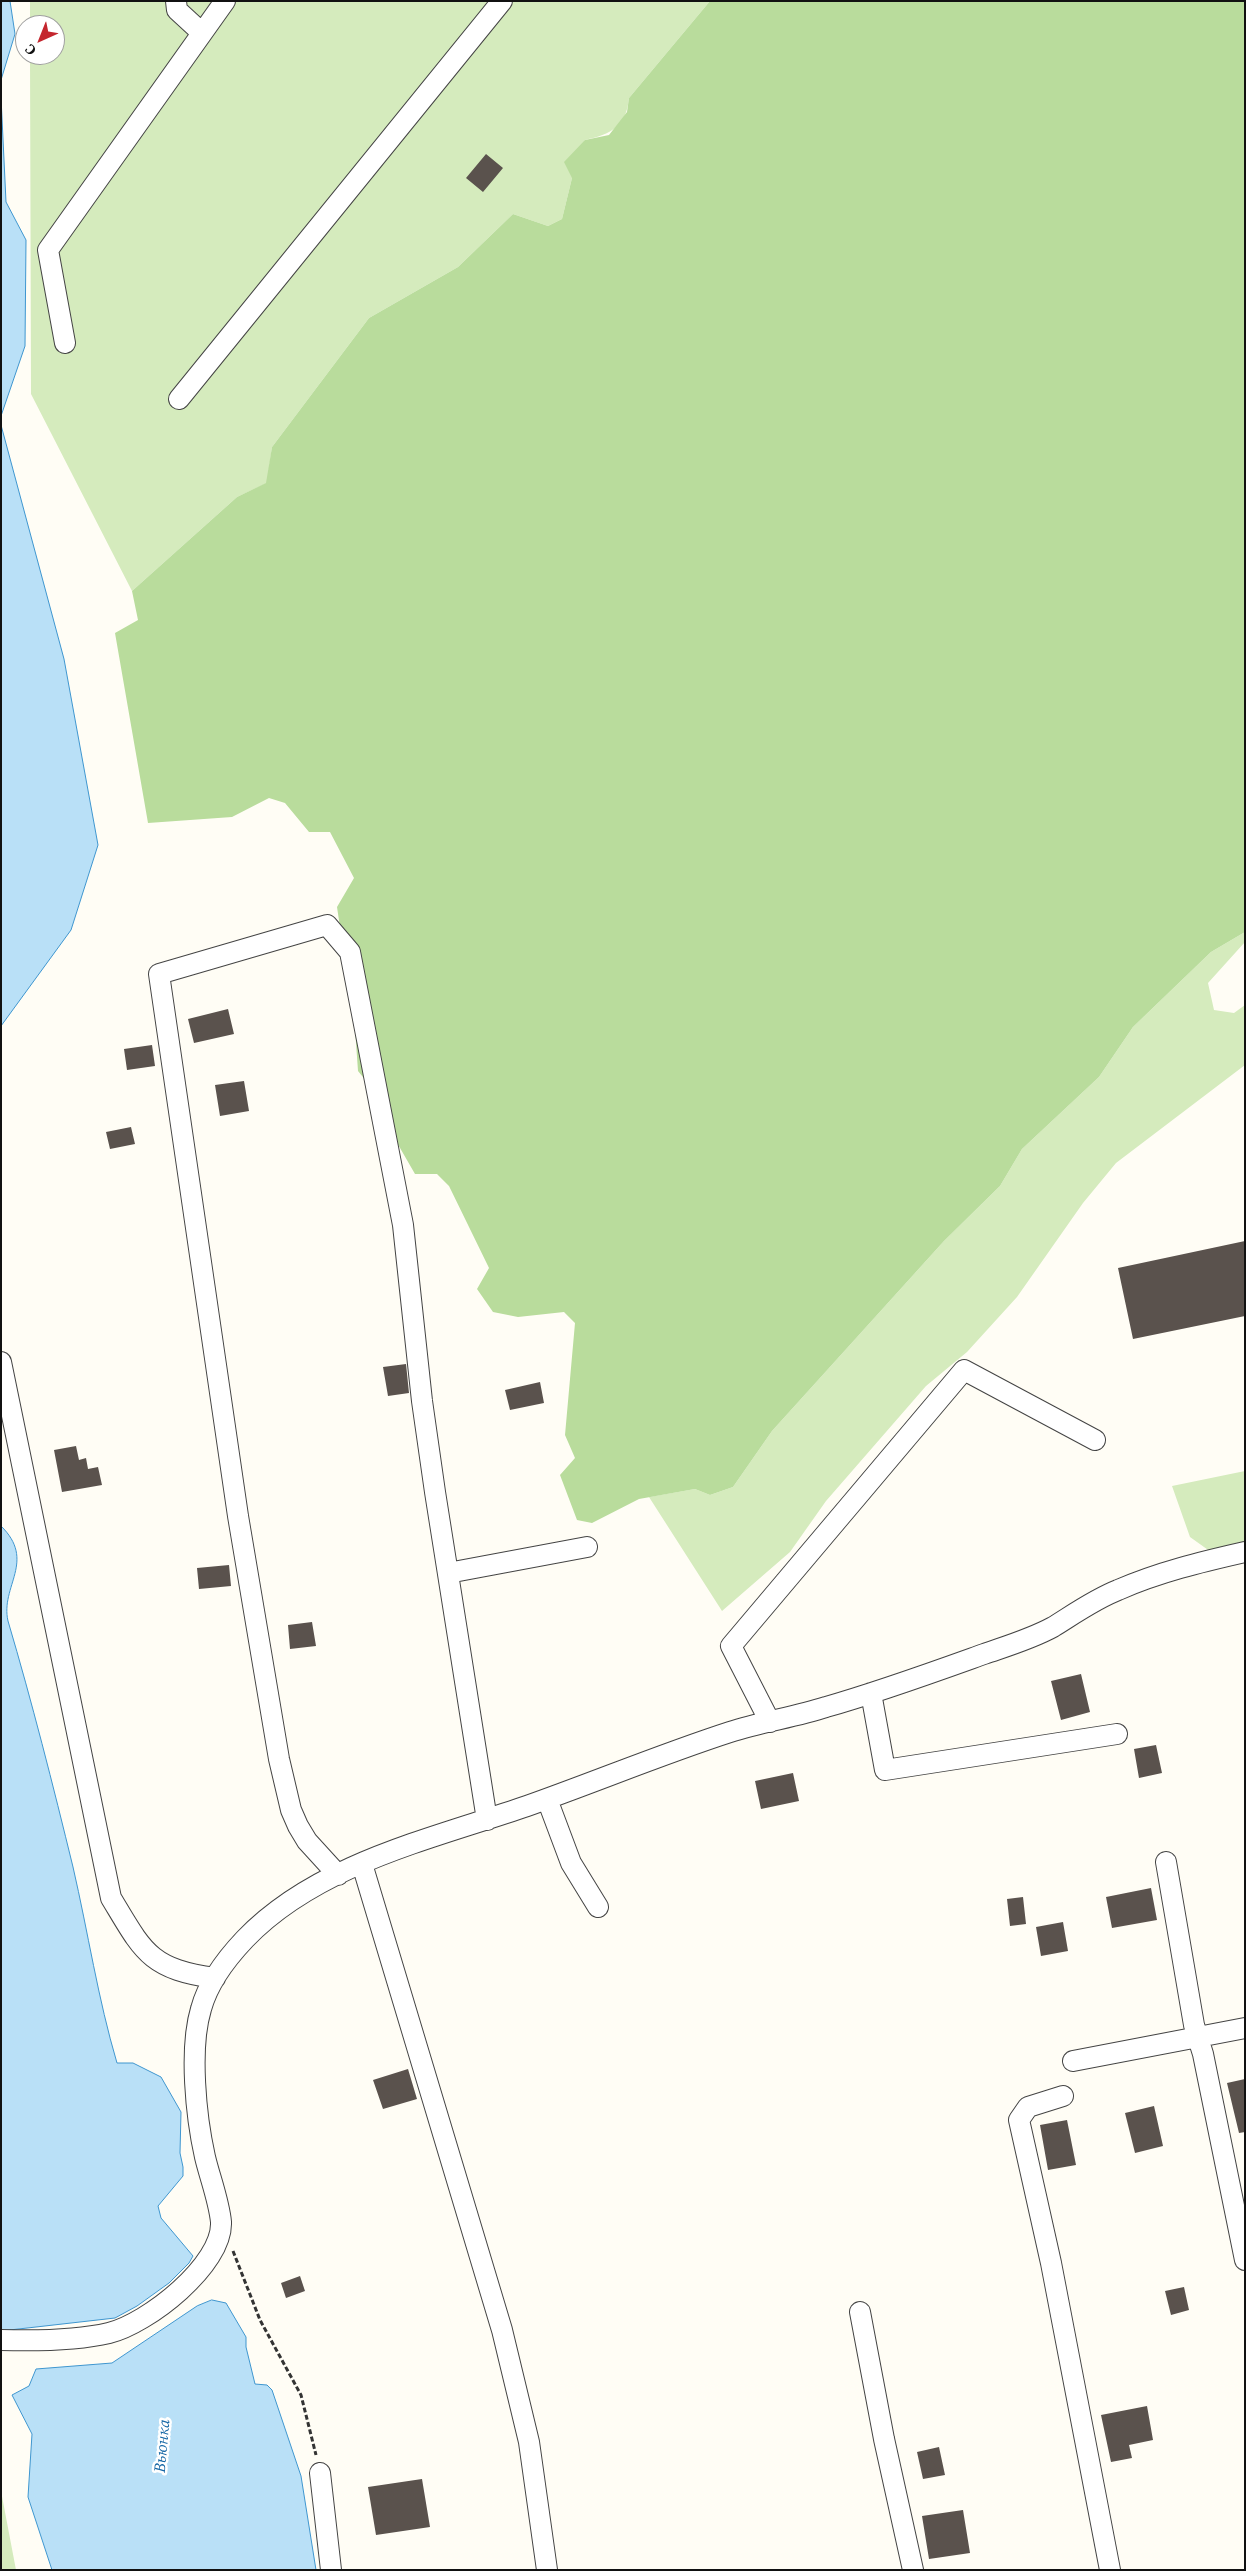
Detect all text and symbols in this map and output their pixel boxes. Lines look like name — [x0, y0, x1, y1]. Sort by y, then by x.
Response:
north arrow — [15, 15, 65, 65]
text: С — [20, 40, 40, 60]
water label: Вьюнка — [151, 2418, 175, 2474]

